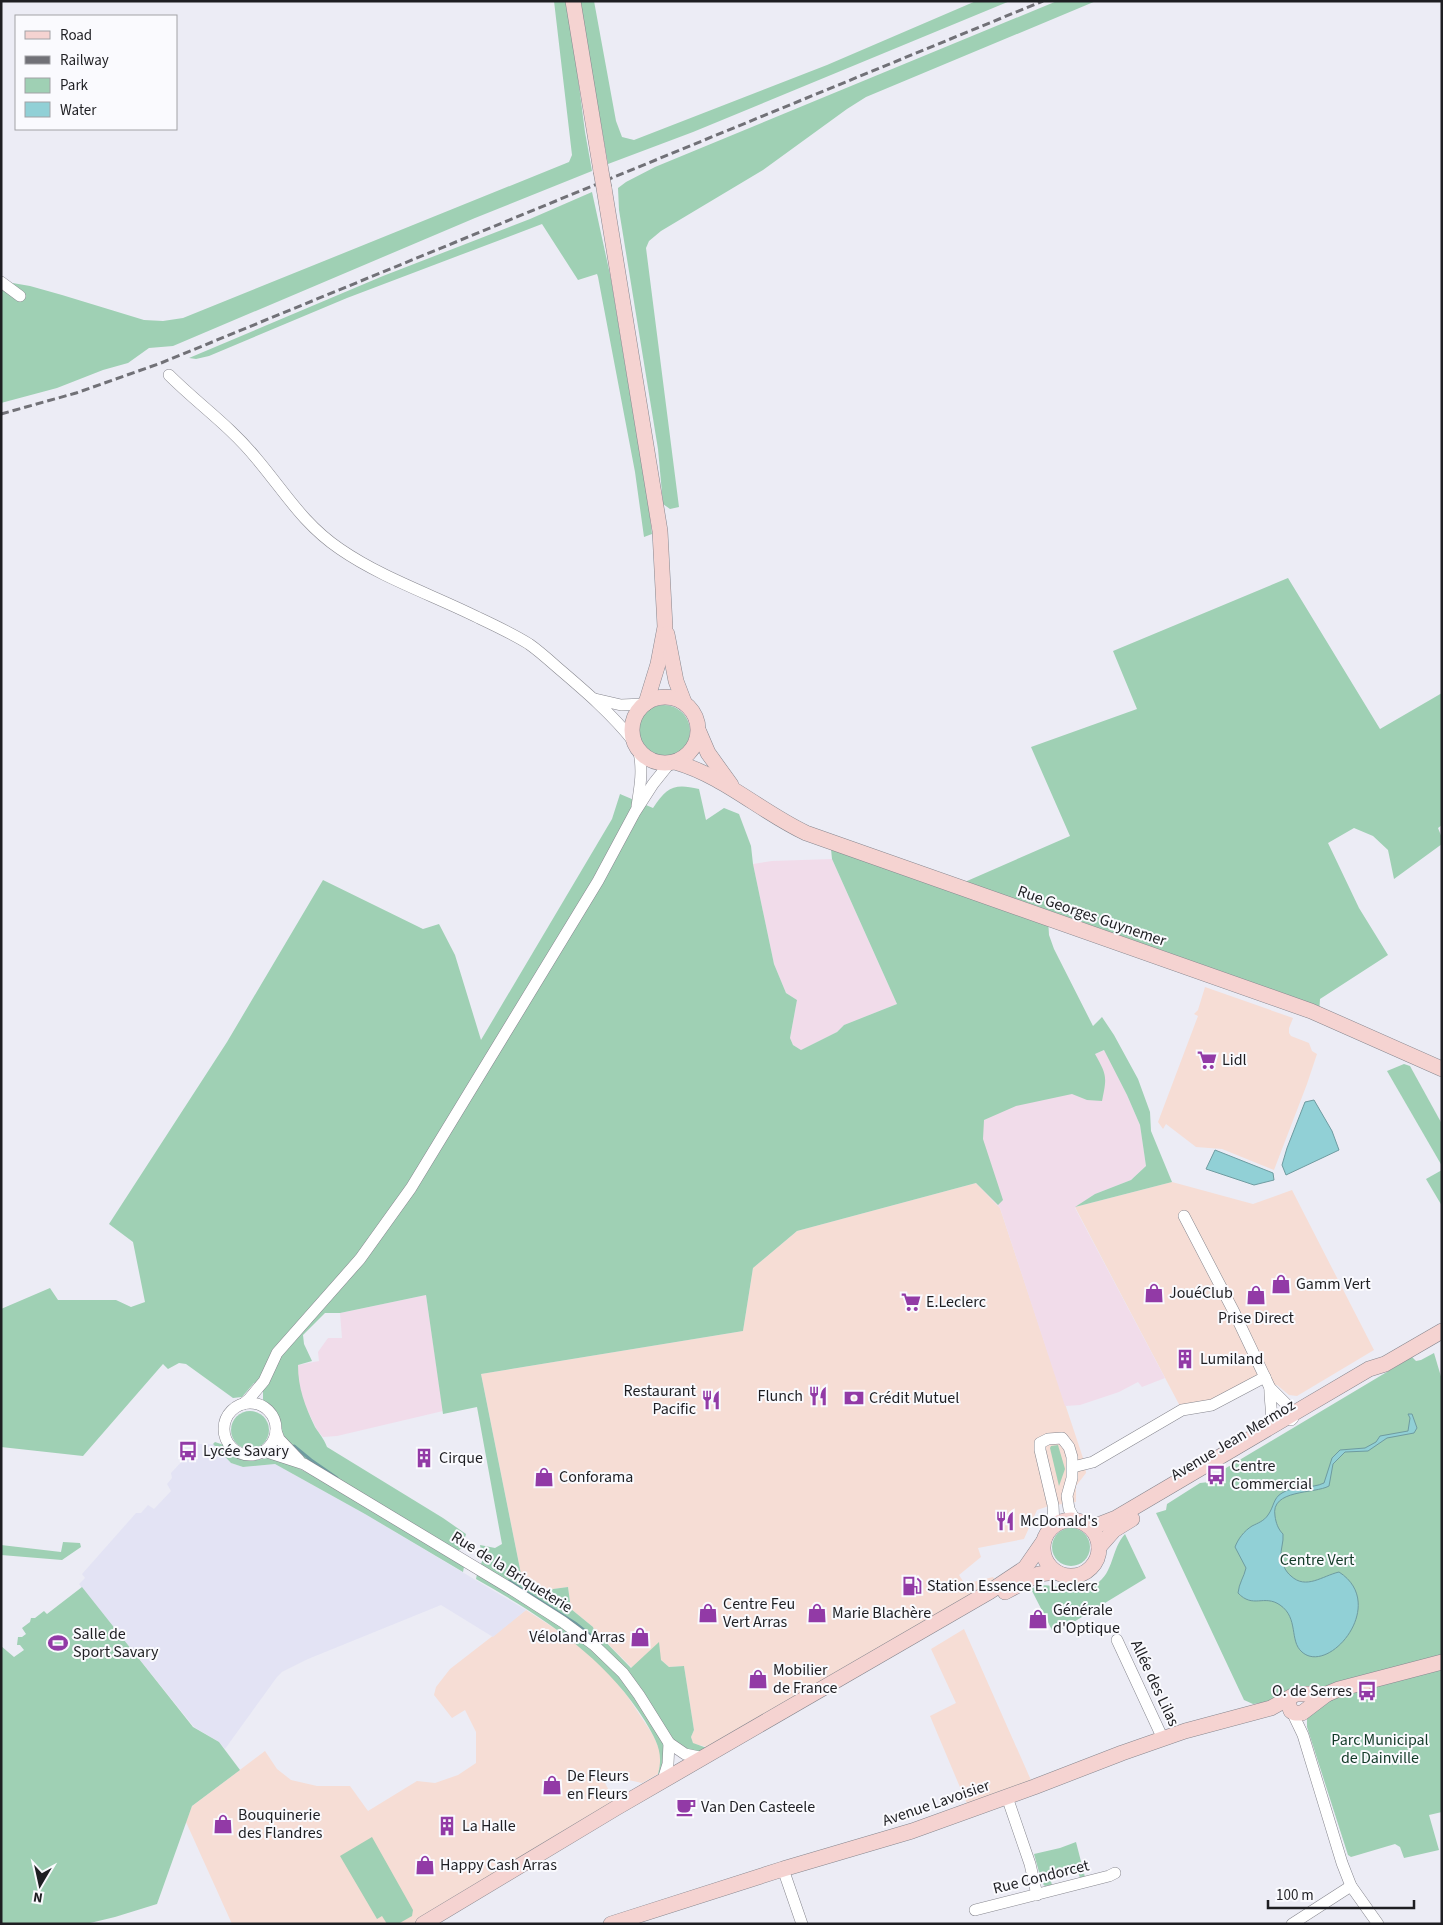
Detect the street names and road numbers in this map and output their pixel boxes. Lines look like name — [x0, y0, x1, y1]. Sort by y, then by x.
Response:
street label: Rue Georges Guynemer — [1015, 880, 1170, 952]
street label: Avenue Jean Mermoz — [1167, 1394, 1300, 1486]
street label: Rue de la Briqueterie — [447, 1526, 577, 1618]
street label: Allée des Lilas — [1125, 1636, 1185, 1730]
street label: Avenue Lavoisier — [879, 1774, 993, 1832]
street label: Rue Condorcet — [991, 1854, 1092, 1900]

